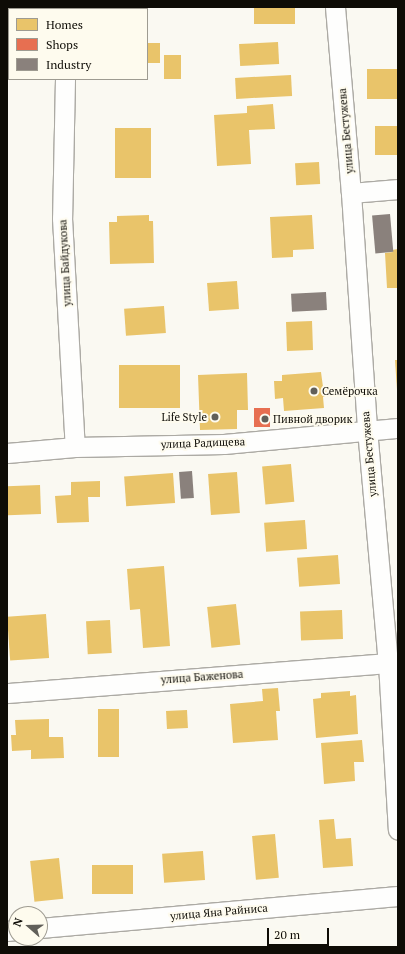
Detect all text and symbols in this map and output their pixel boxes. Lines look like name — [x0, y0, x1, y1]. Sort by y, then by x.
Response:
legend — [8, 8, 148, 80]
text: Homes — [46, 17, 83, 32]
text: Shops — [46, 37, 78, 52]
text: Industry — [46, 57, 91, 72]
street label: улица Бестужева — [336, 88, 356, 174]
street label: улица Байдукова — [56, 219, 74, 307]
place label: Семёрочка — [322, 384, 378, 398]
marker: Семёрочка — [309, 386, 319, 396]
place label: Life Style — [162, 410, 207, 424]
street label: улица Бестужева — [359, 411, 379, 497]
marker: Life Style — [210, 412, 220, 422]
place label: Пивной дворик — [273, 412, 353, 426]
marker: Пивной дворик — [260, 414, 270, 424]
street label: улица Радищева — [161, 435, 245, 451]
street label: улица Баженова — [160, 668, 244, 686]
street label: улица Яна Райниса — [170, 901, 268, 923]
north arrow — [8, 906, 48, 946]
text: N — [10, 916, 26, 929]
scale bar — [269, 920, 331, 946]
text: 20 m — [274, 927, 300, 942]

